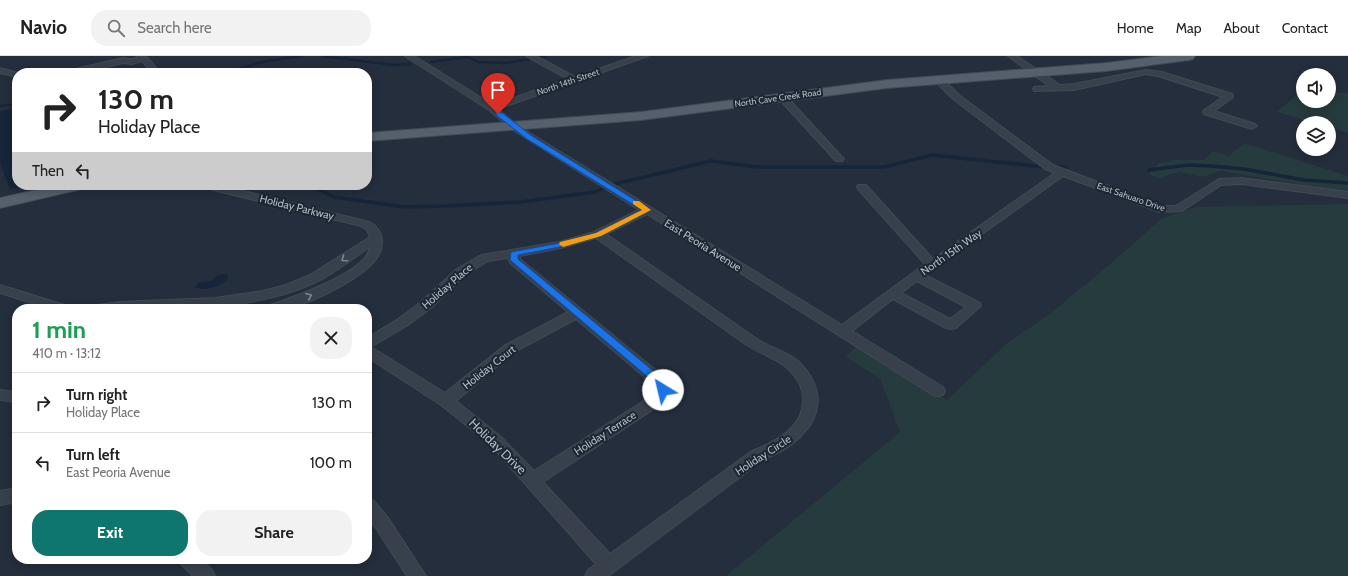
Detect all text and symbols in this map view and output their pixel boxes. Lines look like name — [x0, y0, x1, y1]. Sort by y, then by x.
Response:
search box — [91, 10, 371, 46]
text: Navio — [20, 16, 67, 39]
icon: search — [105, 17, 127, 39]
text: Search here — [137, 19, 212, 37]
text: Home — [1117, 19, 1154, 37]
text: Map — [1176, 19, 1201, 37]
text: About — [1223, 19, 1260, 37]
text: Contact — [1282, 19, 1328, 37]
street label: North 14th Street — [535, 66, 600, 97]
map controls — [1296, 68, 1336, 156]
button: sound — [1296, 68, 1336, 108]
pin — [481, 73, 515, 114]
icon: arrive — [487, 79, 509, 101]
text: 130 m — [98, 82, 174, 116]
icon: right — [32, 84, 84, 136]
street label: North Cave Creek Road — [734, 86, 822, 109]
text: Holiday Place — [98, 116, 200, 138]
button: layers — [1296, 116, 1336, 156]
icon: left — [72, 160, 94, 182]
text: Then — [32, 162, 64, 180]
street label: East Sahuaro Drive — [1096, 180, 1167, 213]
street label: Holiday Parkway — [258, 191, 336, 223]
street label: East Peoria Avenue — [662, 216, 744, 275]
street label: North 15th Way — [918, 226, 985, 278]
one-way arrow — [341, 254, 348, 261]
street label: Holiday Place — [419, 260, 475, 312]
one-way arrow — [305, 293, 312, 301]
text: 1 min — [32, 315, 86, 344]
button: close — [310, 317, 352, 359]
street label: Holiday Court — [460, 342, 519, 392]
text: 410 m · 13:12 — [32, 345, 101, 361]
position arrow — [642, 369, 684, 411]
text: Turn right — [66, 386, 127, 404]
icon: right — [32, 392, 54, 414]
text: 130 m — [312, 394, 352, 412]
text: Holiday Place — [66, 404, 140, 420]
street label: Holiday Terrace — [571, 408, 639, 458]
street label: Holiday Drive — [466, 415, 530, 478]
street label: Holiday Circle — [732, 432, 794, 478]
text: Turn left — [66, 446, 120, 464]
icon: left — [32, 452, 54, 474]
text: 100 m — [310, 454, 352, 472]
text: East Peoria Avenue — [66, 464, 170, 480]
button: Exit — [32, 510, 188, 556]
button: Share — [196, 510, 352, 556]

